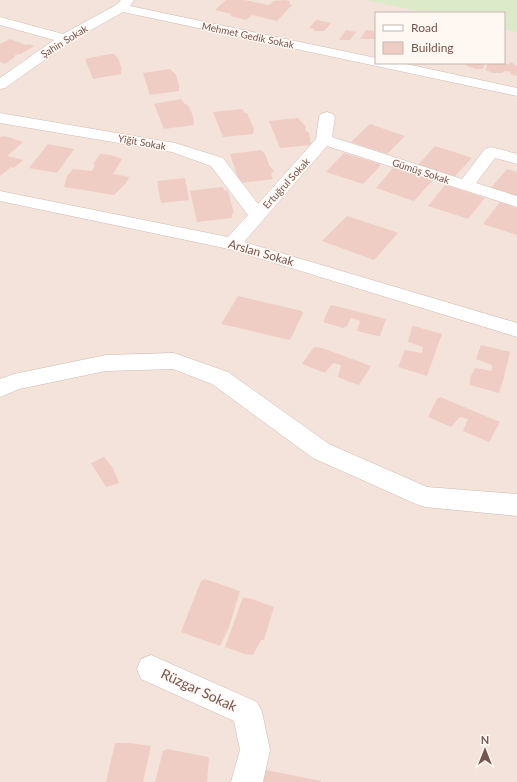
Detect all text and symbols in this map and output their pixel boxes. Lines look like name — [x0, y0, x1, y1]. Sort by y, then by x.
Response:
legend — [375, 12, 505, 64]
street label: Mehmet Gedik Sokak — [201, 19, 296, 51]
text: Road — [411, 20, 438, 35]
street label: Şahin Sokak — [38, 21, 90, 60]
text: Building — [411, 40, 454, 55]
street label: Yiğit Sokak — [117, 132, 168, 152]
street label: Ertuğrul Sokak — [260, 155, 312, 211]
street label: Gümüş Sokak — [391, 156, 452, 186]
street label: Arslan Sokak — [227, 236, 297, 269]
street label: Rüzgar Sokak — [158, 665, 241, 715]
north arrow — [465, 730, 505, 770]
text: N — [481, 733, 489, 746]

